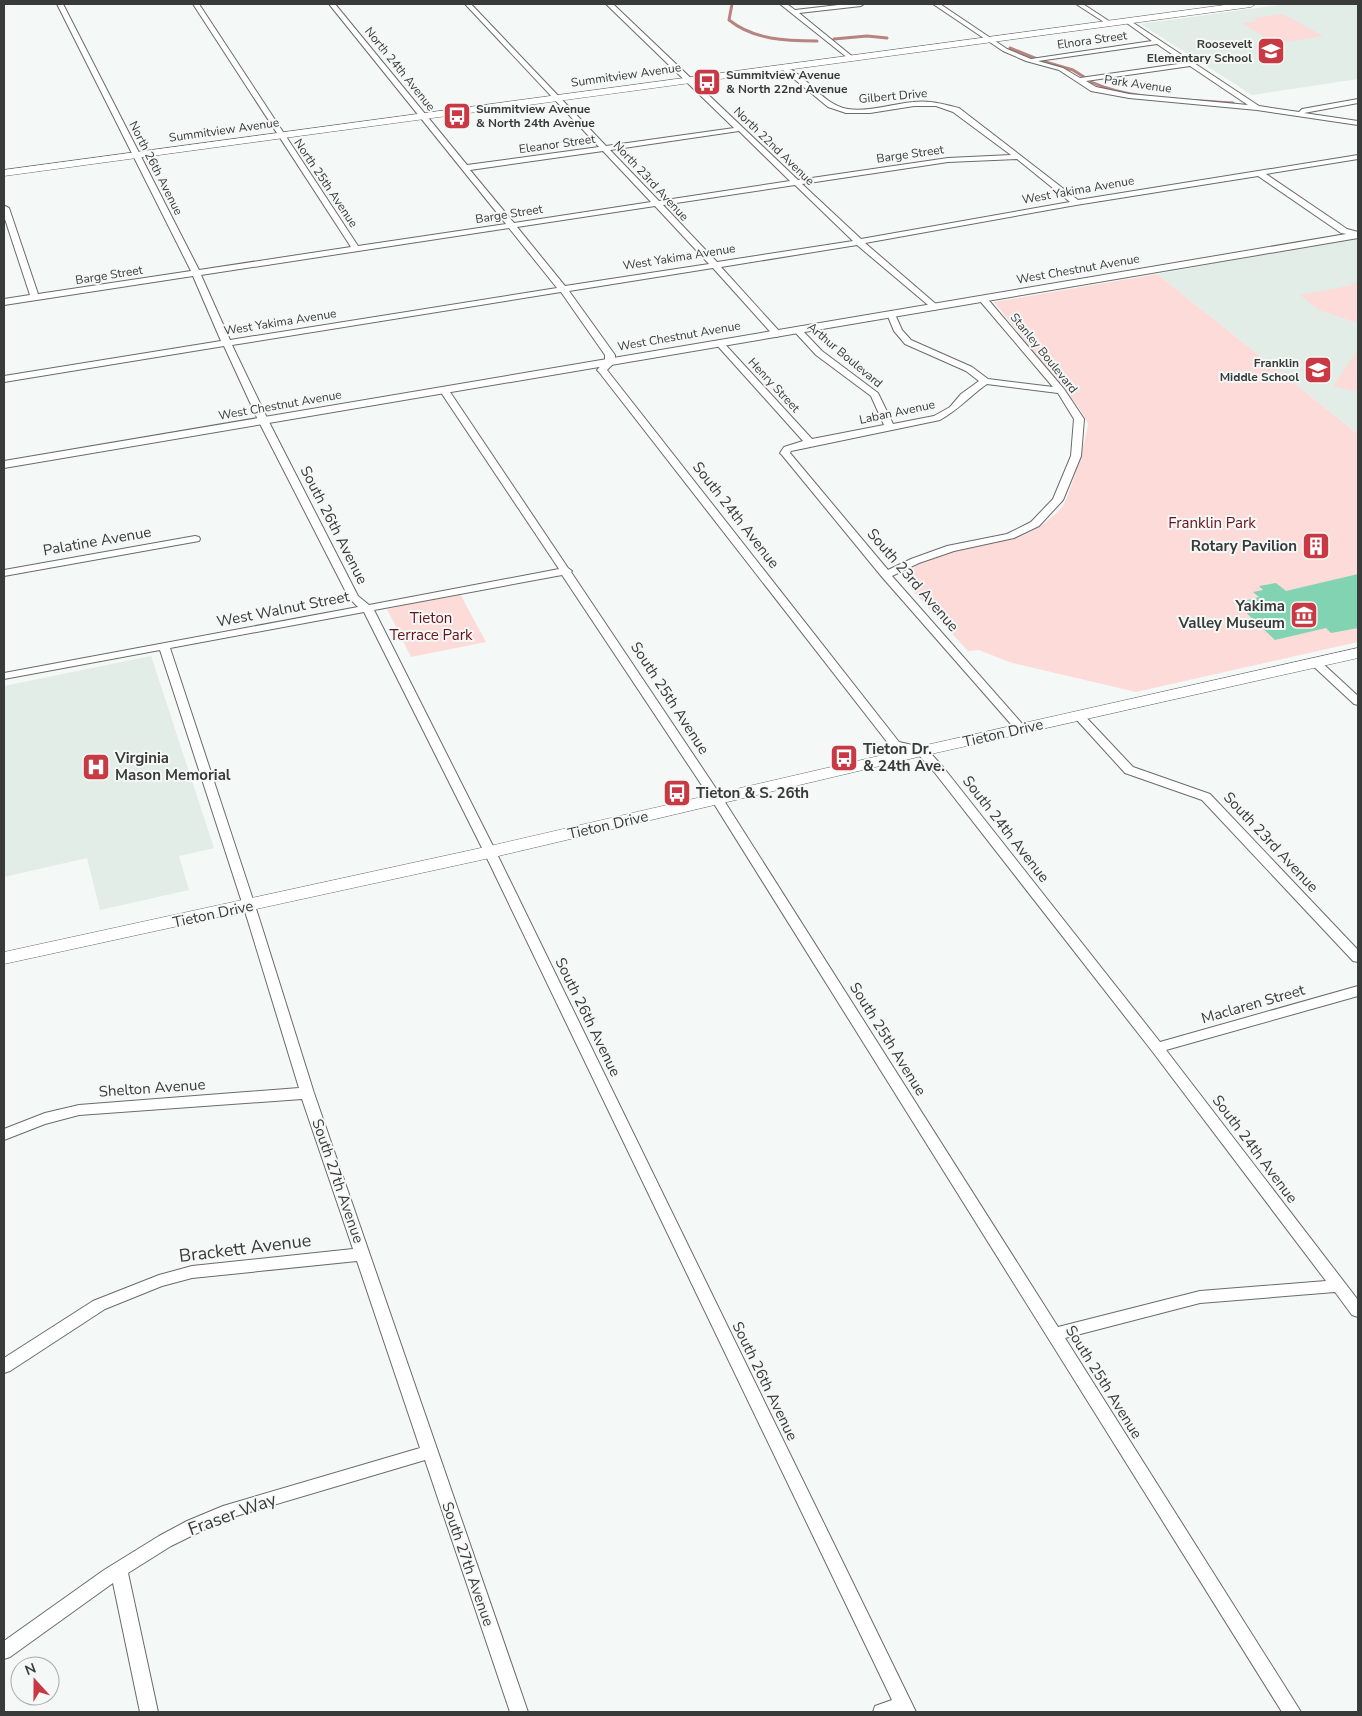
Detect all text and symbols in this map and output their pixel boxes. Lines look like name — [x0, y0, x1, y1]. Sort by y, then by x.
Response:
street label: North 24th Avenue — [361, 24, 439, 114]
street label: Elnora Street — [1056, 27, 1129, 53]
place label: Roosevelt Elementary School — [1147, 36, 1252, 66]
school or university icon: Roosevelt Elementary School — [1256, 36, 1286, 66]
street label: Summitview Avenue — [570, 59, 682, 91]
bus stop icon: Summitview Avenue & North 22nd Avenue — [692, 67, 722, 97]
place label: Summitview Avenue & North 22nd Avenue — [726, 67, 848, 97]
street label: Park Avenue — [1103, 71, 1173, 97]
street label: Gilbert Drive — [858, 85, 928, 107]
bus stop icon: Summitview Avenue & North 24th Avenue — [442, 101, 472, 131]
place label: Summitview Avenue & North 24th Avenue — [476, 101, 595, 131]
street label: North 22nd Avenue — [730, 103, 818, 189]
street label: Summitview Avenue — [168, 114, 280, 146]
street label: North 26th Avenue — [125, 118, 187, 218]
street label: Eleanor Street — [518, 131, 597, 157]
street label: North 25th Avenue — [290, 136, 362, 230]
street label: North 23rd Avenue — [610, 138, 692, 224]
street label: Barge Street — [875, 141, 946, 167]
street label: West Yakima Avenue — [1021, 172, 1135, 208]
street label: Barge Street — [474, 201, 545, 227]
street label: West Yakima Avenue — [622, 240, 736, 274]
street label: West Chestnut Avenue — [1015, 250, 1141, 288]
street label: Barge Street — [74, 262, 145, 288]
street label: West Yakima Avenue — [223, 305, 337, 339]
street label: Stanley Boulevard — [1007, 310, 1081, 396]
street label: West Chestnut Avenue — [616, 317, 742, 355]
street label: Arthur Boulevard — [804, 319, 886, 391]
street label: Henry Street — [745, 354, 804, 416]
place label: Franklin Middle School — [1220, 355, 1299, 385]
school or university icon: Franklin Middle School — [1303, 355, 1333, 385]
street label: West Chestnut Avenue — [217, 386, 343, 424]
street label: Laban Avenue — [858, 396, 936, 428]
street label: South 24th Avenue — [688, 458, 784, 573]
street label: South 26th Avenue — [296, 462, 372, 588]
park label: Franklin Park — [1168, 513, 1256, 533]
street label: Palatine Avenue — [41, 522, 153, 560]
street label: South 23rd Avenue — [863, 524, 963, 636]
building icon: Rotary Pavilion — [1301, 531, 1331, 561]
place label: Rotary Pavilion — [1191, 536, 1297, 556]
street label: West Walnut Street — [215, 586, 352, 632]
place label: Yakima Valley Museum — [1178, 596, 1285, 633]
museum icon: Yakima Valley Museum — [1289, 600, 1319, 630]
park label: Tieton Terrace Park — [389, 608, 473, 645]
street label: South 25th Avenue — [626, 638, 714, 758]
street label: Tieton Drive — [961, 714, 1045, 752]
place label: Tieton Dr. & 24th Ave. — [863, 739, 945, 776]
bus stop icon: Tieton Dr. & 24th Ave. — [829, 743, 859, 773]
place label: Virginia Mason Memorial — [114, 748, 231, 785]
hospital icon: Virginia Mason Memorial — [81, 752, 111, 782]
street label: South 24th Avenue — [958, 772, 1054, 887]
bus stop icon: Tieton & S. 26th — [662, 778, 692, 808]
place label: Tieton & S. 26th — [696, 783, 809, 803]
street label: South 23rd Avenue — [1219, 787, 1323, 897]
street label: Tieton Drive — [566, 806, 650, 844]
street label: Tieton Drive — [171, 896, 255, 932]
street label: South 26th Avenue — [550, 954, 626, 1080]
street label: South 25th Avenue — [845, 978, 931, 1100]
street label: Maclaren Street — [1199, 979, 1308, 1028]
street label: Shelton Avenue — [98, 1074, 206, 1102]
street label: South 24th Avenue — [1208, 1091, 1302, 1207]
street label: South 27th Avenue — [307, 1116, 369, 1246]
street label: Brackett Avenue — [178, 1228, 312, 1268]
street label: South 26th Avenue — [727, 1318, 803, 1444]
street label: South 25th Avenue — [1061, 1321, 1147, 1443]
street label: Fraser Way — [184, 1487, 280, 1541]
street label: South 27th Avenue — [437, 1499, 499, 1629]
north arrow — [10, 1656, 60, 1706]
text: N — [22, 1659, 39, 1680]

